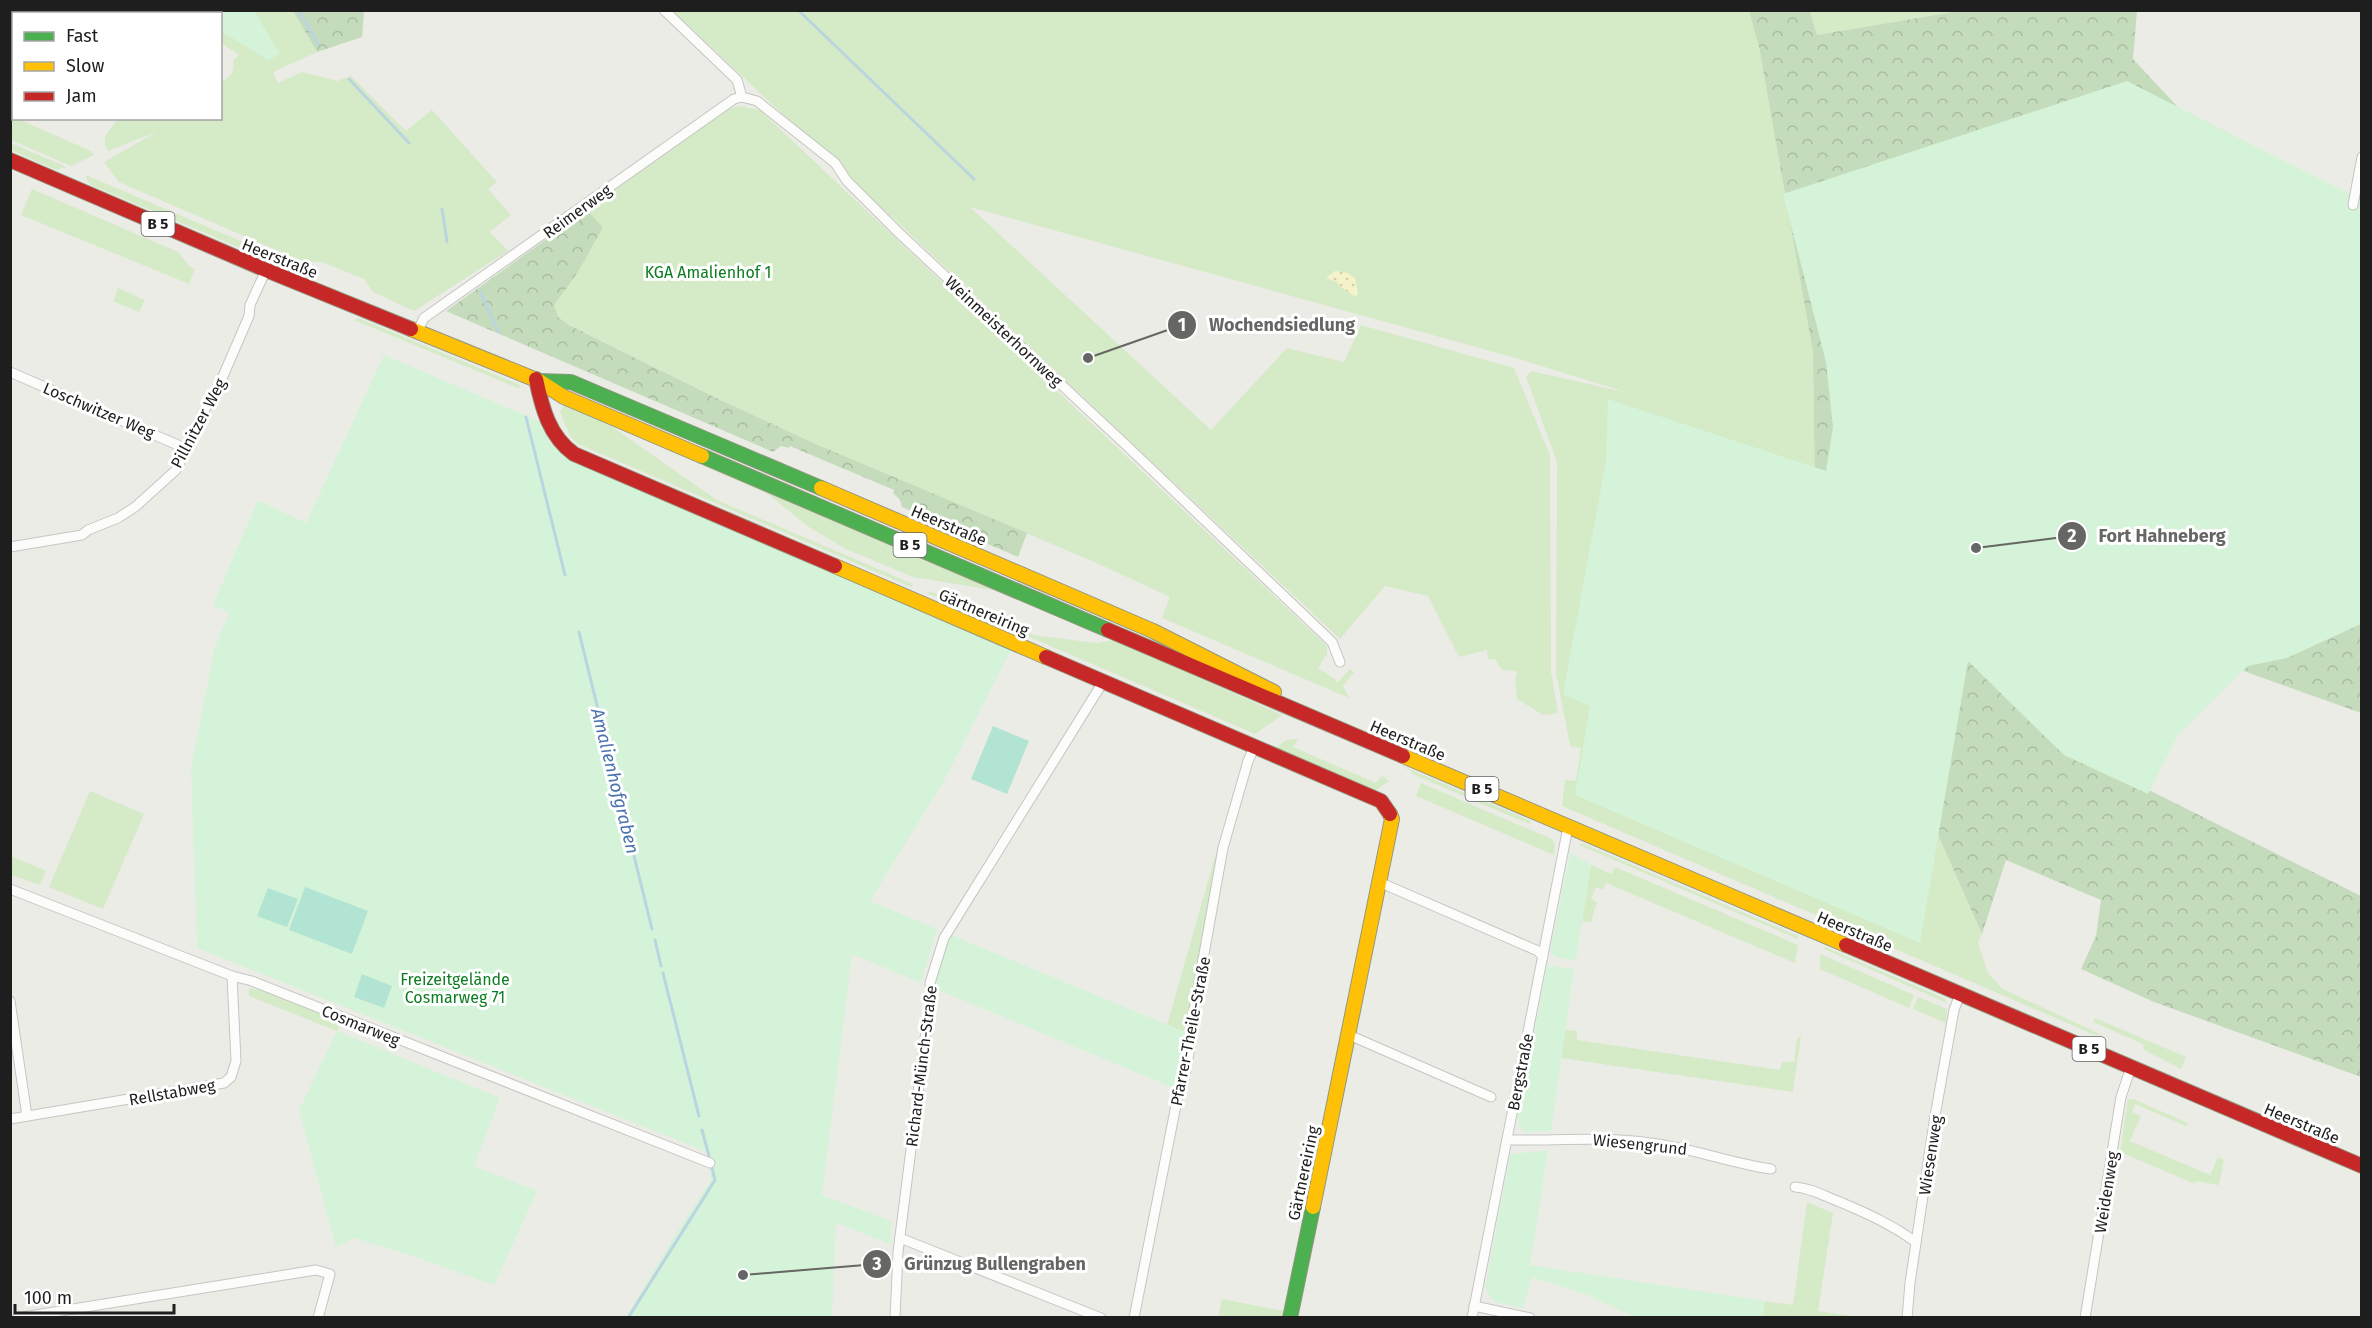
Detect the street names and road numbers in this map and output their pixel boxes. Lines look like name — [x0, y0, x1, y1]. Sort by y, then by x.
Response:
street label: Reimerweg — [539, 180, 616, 243]
road number: B 5 — [142, 212, 174, 236]
street label: Heerstraße — [239, 235, 320, 282]
street label: Weinmeisterhornweg — [941, 272, 1067, 391]
street label: Pillnitzer Weg — [167, 374, 230, 471]
street label: Loschwitzer Weg — [40, 378, 158, 443]
street label: Heerstraße — [908, 501, 989, 550]
road number: B 5 — [894, 533, 926, 557]
street label: Gärtnereiring — [936, 585, 1032, 640]
street label: Heerstraße — [1367, 716, 1448, 765]
road number: B 5 — [1466, 777, 1498, 801]
street label: Heerstraße — [1814, 907, 1895, 956]
street label: Pfarrer-Theile-Straße — [1167, 955, 1214, 1107]
street label: Richard-Münch-Straße — [902, 984, 941, 1148]
street label: Cosmarweg — [319, 1001, 403, 1050]
street label: Bergstraße — [1504, 1032, 1537, 1112]
road number: B 5 — [2072, 1037, 2106, 1061]
street label: Rellstabweg — [127, 1075, 217, 1109]
street label: Heerstraße — [2261, 1099, 2342, 1148]
street label: Wiesenweg — [1915, 1113, 1946, 1196]
street label: Gärtnereiring — [1284, 1123, 1323, 1222]
street label: Wiesengrund — [1592, 1130, 1688, 1159]
street label: Weidenweg — [2091, 1149, 2122, 1234]

